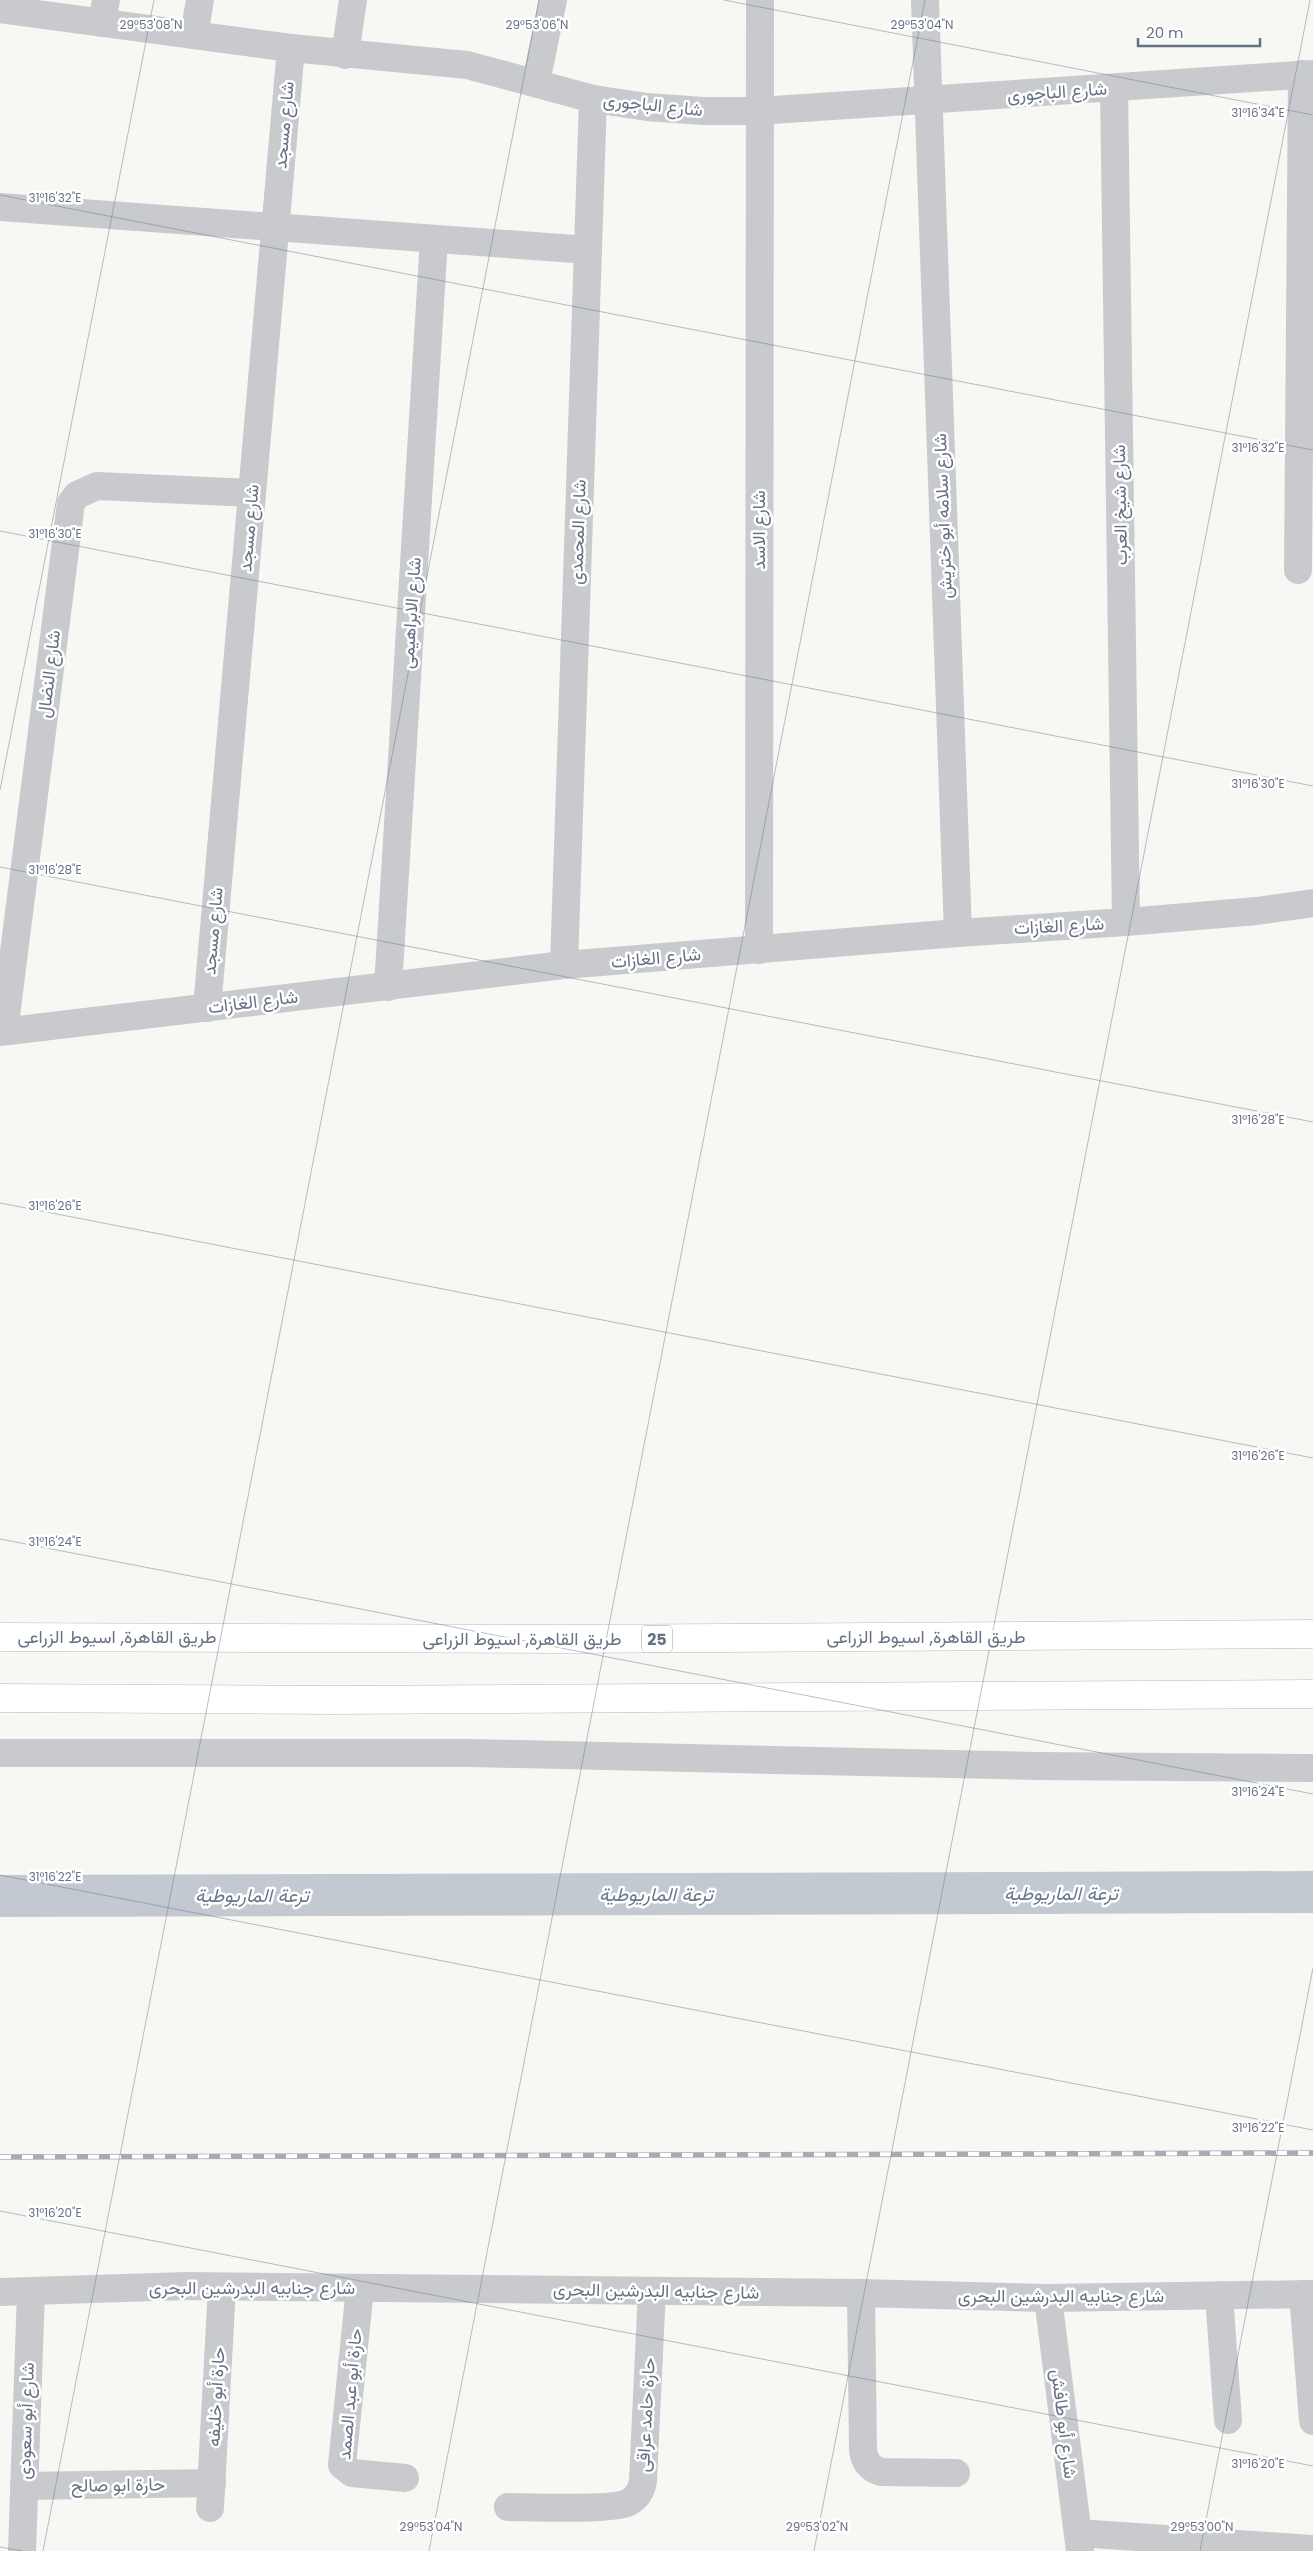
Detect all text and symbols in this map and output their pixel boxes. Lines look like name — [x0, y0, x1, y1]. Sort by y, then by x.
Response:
scale bar — [1138, 15, 1260, 47]
text: 29°53'08"N — [120, 16, 182, 33]
text: 29°53'06"N — [506, 16, 569, 33]
text: 29°53'04"N — [891, 16, 953, 33]
text: 20 m — [1146, 22, 1184, 43]
street label: شارع الباجورى — [1006, 76, 1108, 107]
street label: شارع مسجد — [267, 80, 300, 170]
street label: شارع الباجورى — [602, 87, 704, 122]
text: 31°16'34"E — [1231, 104, 1285, 121]
text: 31°16'32"E — [29, 189, 81, 206]
street label: شارع سلامه أبو ختريش — [927, 433, 958, 599]
text: 31°16'32"E — [1232, 439, 1284, 456]
street label: شارع شيخ العرب — [1106, 444, 1133, 566]
street label: شارع المحمدى — [563, 479, 592, 585]
street label: شارع مسجد — [232, 483, 265, 573]
street label: شارع الاسد — [746, 490, 771, 570]
text: 31°16'30"E — [28, 525, 82, 542]
street label: شارع الابراهيمى — [394, 556, 427, 670]
street label: شارع النضال — [31, 629, 66, 719]
text: 31°16'30"E — [1231, 775, 1285, 792]
text: 31°16'28"E — [28, 861, 82, 878]
street label: شارع مسجد — [196, 886, 229, 976]
street label: شارع الغازات — [1013, 911, 1105, 940]
street label: شارع الغازات — [610, 941, 702, 974]
street label: شارع الغازات — [207, 984, 299, 1019]
text: 31°16'28"E — [1231, 1111, 1285, 1128]
text: 31°16'26"E — [28, 1197, 82, 1214]
text: 31°16'26"E — [1231, 1447, 1285, 1464]
text: 31°16'24"E — [28, 1533, 82, 1550]
street label: طريق القاهرة, اسيوط الزراعى — [17, 1624, 217, 1649]
street label: طريق القاهرة, اسيوط الزراعى — [826, 1624, 1026, 1649]
street label: طريق القاهرة, اسيوط الزراعى — [422, 1626, 622, 1651]
road number: 25 — [642, 1626, 672, 1652]
text: 31°16'24"E — [1231, 1783, 1285, 1800]
text: 31°16'22"E — [29, 1868, 81, 1885]
water label: ترعة الماريوطية — [1004, 1880, 1120, 1907]
water label: ترعة الماريوطية — [599, 1881, 715, 1908]
water label: ترعة الماريوطية — [195, 1882, 311, 1909]
text: 31°16'22"E — [1232, 2119, 1284, 2136]
text: 31°16'20"E — [28, 2204, 82, 2221]
street label: شارع جنابيه البدرشين البحرى — [149, 2275, 355, 2300]
street label: شارع جنابيه البدرشين البحرى — [553, 2276, 759, 2305]
street label: شارع جنابيه البدرشين البحرى — [958, 2283, 1164, 2308]
street label: حارة أبو عبد الصمد — [331, 2327, 368, 2461]
street label: حارة أبو خليفه — [200, 2347, 231, 2447]
street label: حارة حامد عراقى — [630, 2357, 661, 2473]
street label: شارع أبو سعودى — [11, 2362, 40, 2480]
street label: شارع أبو طافش — [1045, 2368, 1084, 2480]
text: 31°16'20"E — [1231, 2455, 1285, 2472]
street label: حارة ابو صالح — [71, 2471, 165, 2498]
text: 29°53'04"N — [400, 2518, 462, 2535]
text: 29°53'02"N — [786, 2518, 848, 2535]
text: 29°53'00"N — [1171, 2518, 1233, 2535]

